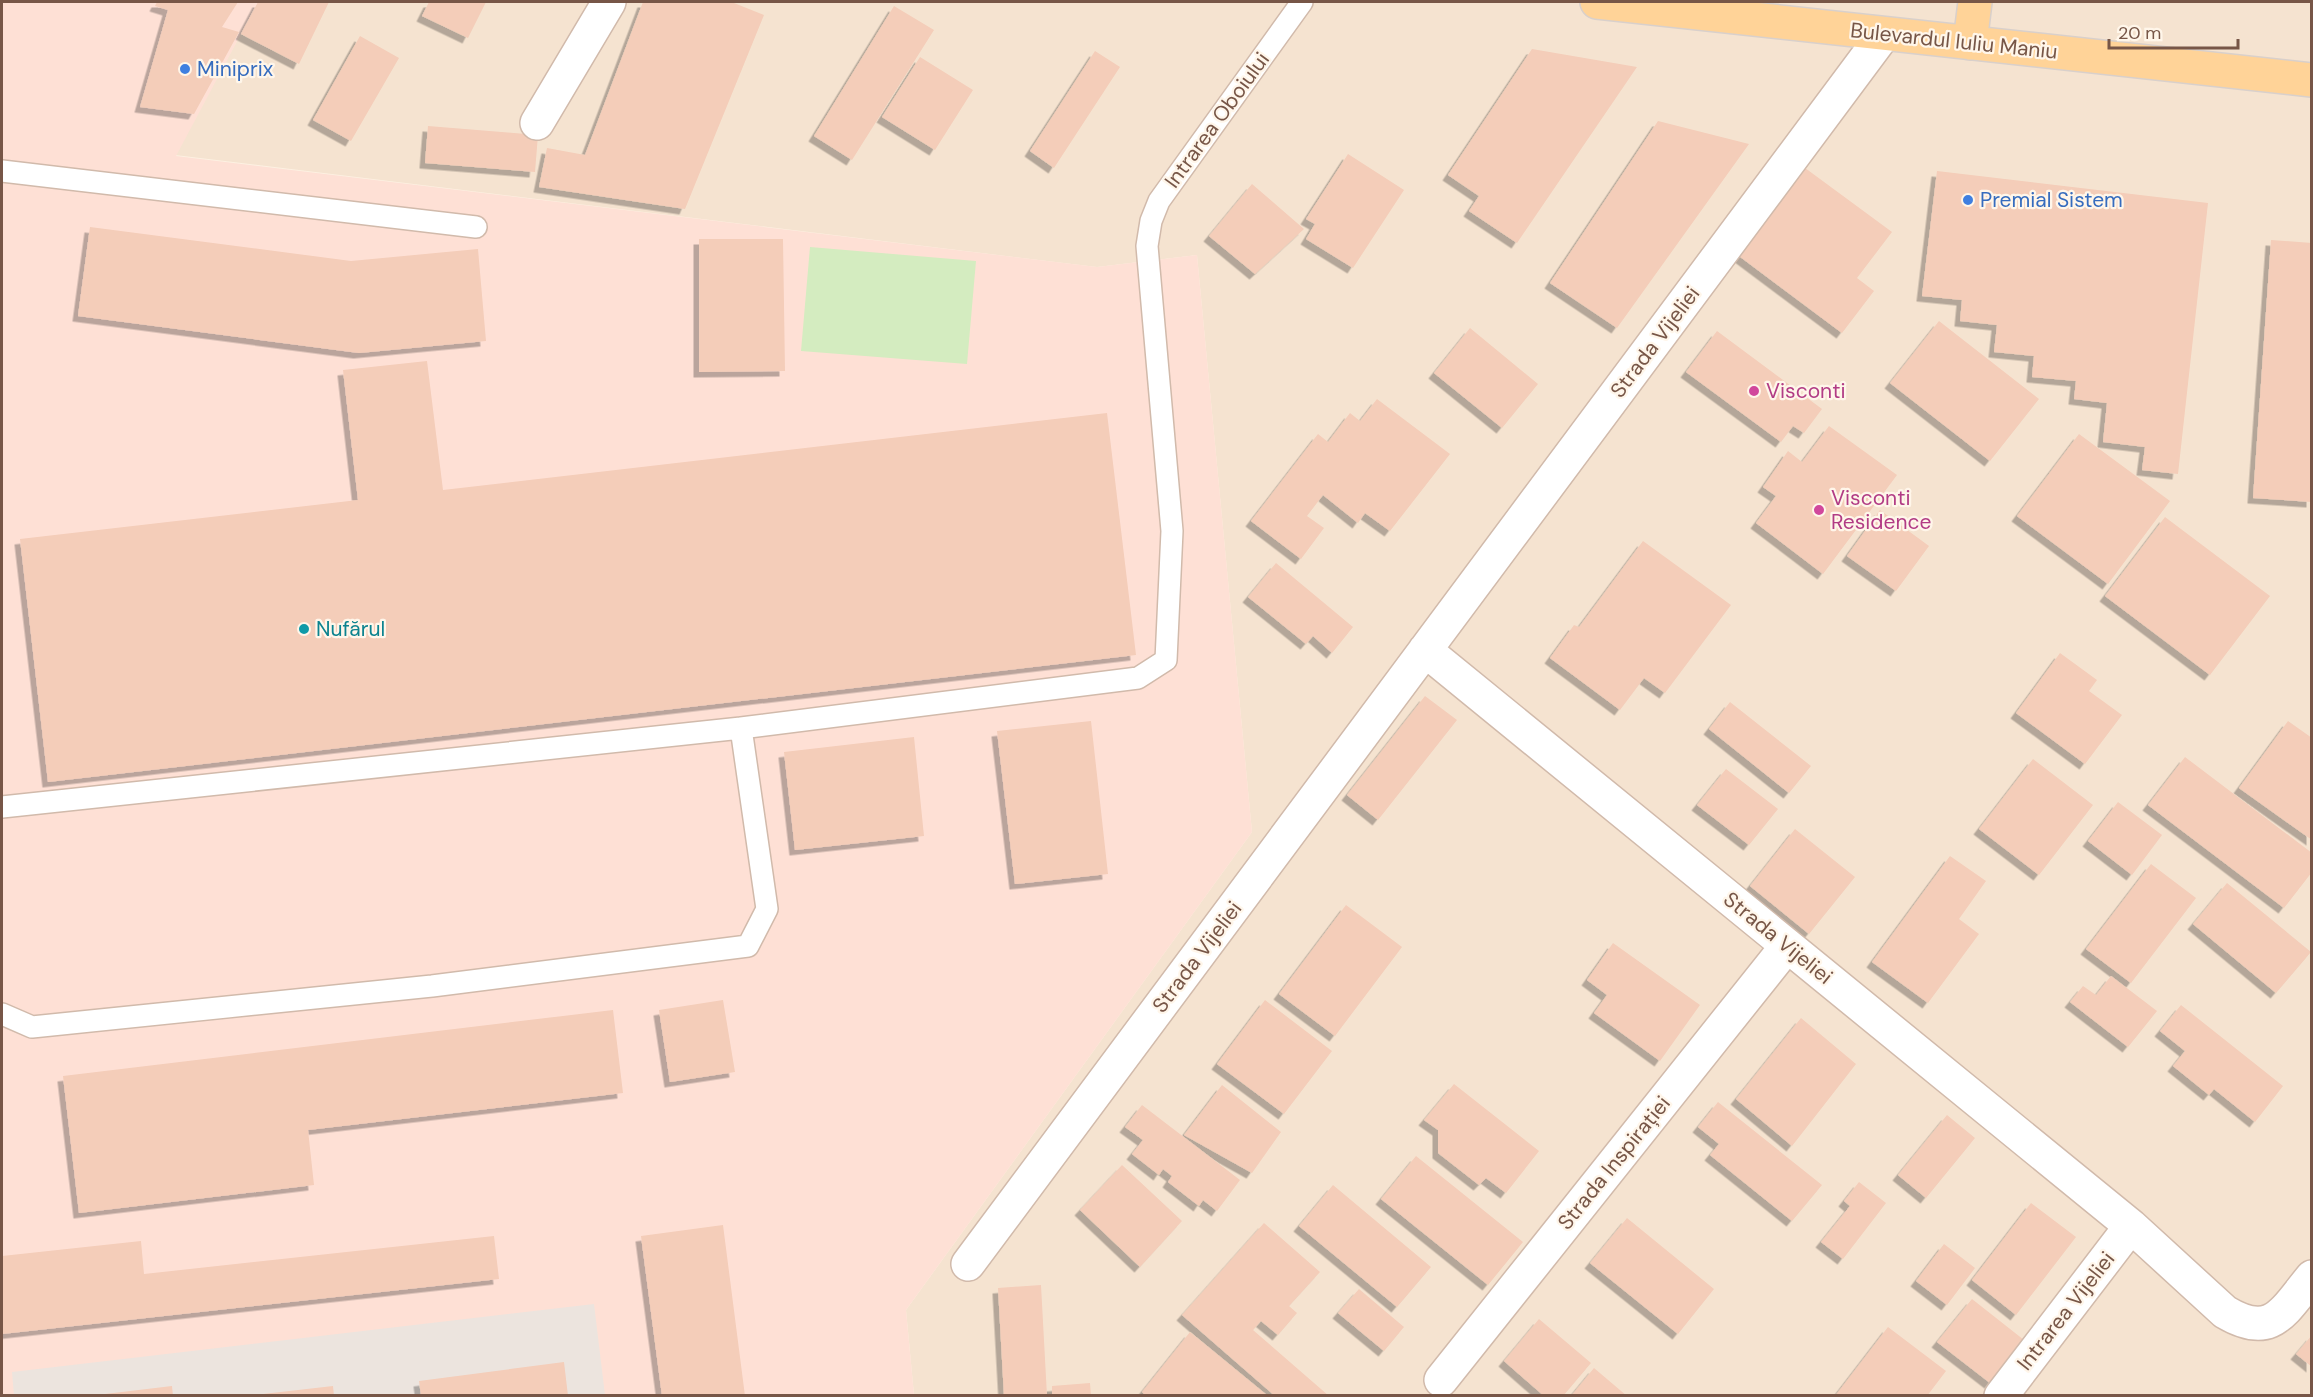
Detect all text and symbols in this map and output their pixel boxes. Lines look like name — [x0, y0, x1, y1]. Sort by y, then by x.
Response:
scale bar — [2109, 12, 2238, 50]
street label: Bulevardul Iuliu Maniu — [1849, 16, 2059, 66]
text: 20 m — [2118, 21, 2161, 45]
street label: Intrarea Oboiului — [1158, 46, 1276, 194]
place label: Miniprix — [197, 55, 273, 83]
marker: Miniprix — [178, 62, 192, 76]
place label: Premial Sistem — [1980, 186, 2123, 214]
marker: Premial Sistem — [1961, 193, 1975, 207]
street label: Strada Vijeliei — [1604, 281, 1706, 403]
place label: Visconti — [1766, 377, 1845, 405]
marker: Visconti — [1747, 384, 1761, 398]
place label: Visconti Residence — [1831, 484, 1932, 536]
marker: Visconti Residence — [1812, 503, 1826, 517]
place label: Nufărul — [316, 615, 385, 643]
marker: Nufărul — [297, 622, 311, 636]
street label: Strada Vijeliei — [1718, 885, 1838, 991]
street label: Strada Vijeliei — [1146, 896, 1248, 1018]
street label: Strada Inspirației — [1551, 1090, 1677, 1236]
street label: Intrarea Vijeliei — [2011, 1246, 2121, 1376]

